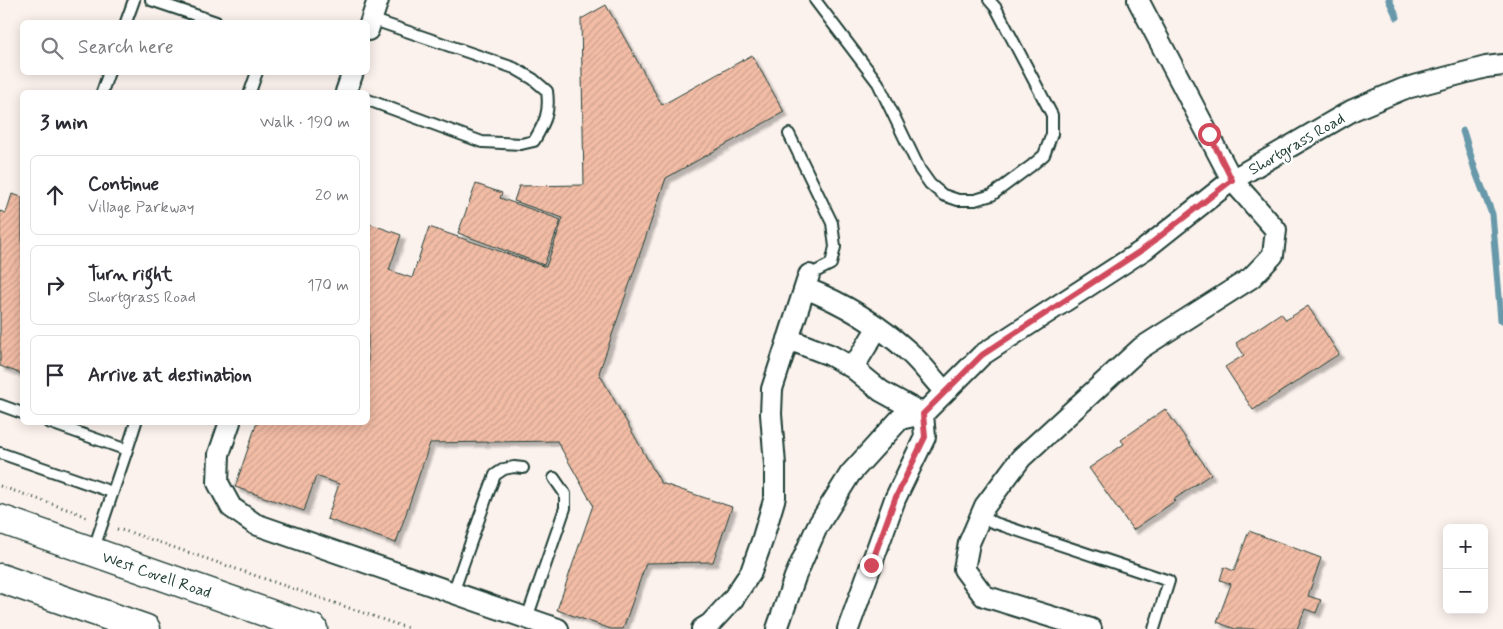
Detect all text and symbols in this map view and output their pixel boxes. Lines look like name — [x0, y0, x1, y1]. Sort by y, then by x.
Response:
search box — [20, 20, 370, 75]
icon: search — [38, 34, 66, 62]
text: Search here — [78, 35, 174, 60]
street label: Shortgrass Road — [1245, 108, 1349, 181]
text: 3 min — [40, 109, 88, 137]
text: Walk · 190 m — [260, 112, 350, 133]
route start — [1198, 123, 1221, 146]
text: Continue — [88, 172, 159, 197]
icon: ahead — [41, 181, 69, 209]
text: 20 m — [315, 185, 349, 206]
text: Village Parkway — [88, 197, 194, 218]
text: Turn right — [88, 262, 172, 287]
icon: right — [41, 271, 69, 299]
text: 170 m — [307, 275, 349, 296]
text: Shortgrass Road — [88, 287, 196, 308]
icon: arrive — [41, 361, 69, 389]
text: Arrive at destination — [88, 363, 252, 388]
map controls — [1443, 524, 1488, 614]
button: + — [1443, 524, 1488, 569]
street label: West Covell Road — [99, 547, 214, 604]
route end — [860, 554, 883, 577]
button: − — [1443, 569, 1488, 614]

